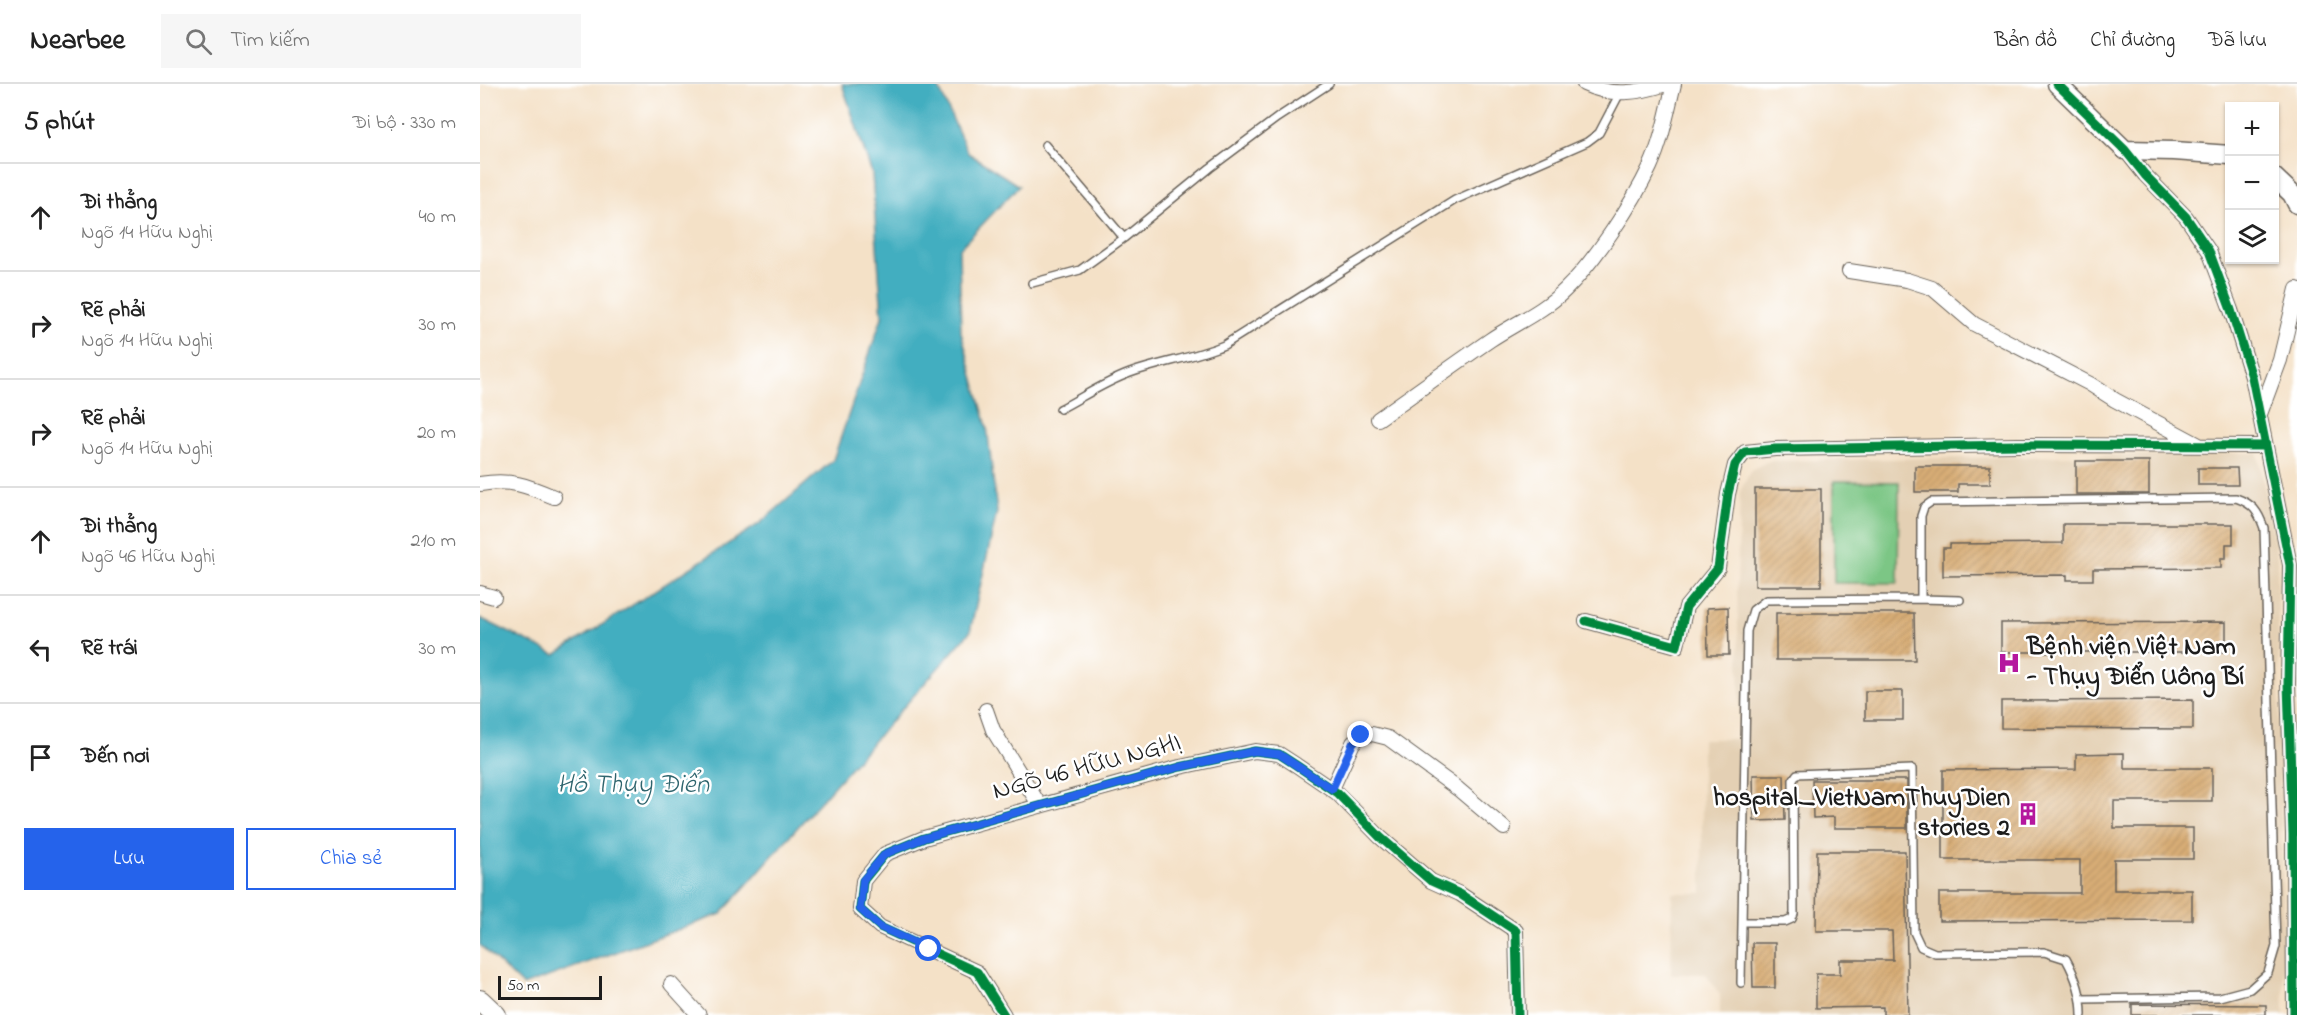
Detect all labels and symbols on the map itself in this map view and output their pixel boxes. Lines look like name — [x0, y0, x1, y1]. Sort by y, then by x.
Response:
place label: Bệnh viện Việt Nam - Thụy Điển Uông Bí — [2026, 629, 2244, 698]
hospital icon: Bệnh viện Việt Nam - Thụy Điển Uông Bí — [1996, 650, 2022, 676]
route end — [1347, 721, 1373, 747]
street label: NGÕ 46 HỮU NGHỊ — [989, 725, 1185, 811]
water label: Hồ Thụy Điển — [557, 766, 710, 805]
place label: hospital_VietNamThuyDien stories 2 — [1713, 780, 2010, 848]
building icon: hospital_VietNamThuyDien stories 2 — [2015, 801, 2041, 827]
route start — [915, 935, 941, 961]
scale bar — [498, 973, 602, 1000]

